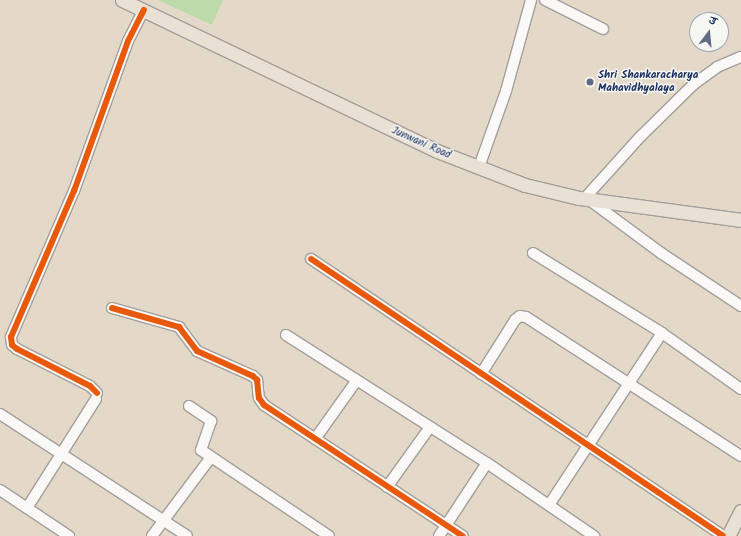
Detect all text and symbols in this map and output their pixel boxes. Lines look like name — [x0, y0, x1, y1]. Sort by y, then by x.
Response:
north arrow — [689, 12, 729, 52]
text: उ — [706, 12, 718, 31]
place label: Shri Shankaracharya Mahavidhyalaya — [598, 69, 698, 95]
marker: Shri Shankaracharya Mahavidhyalaya — [585, 77, 595, 87]
street label: Junwani Road — [389, 124, 453, 162]

